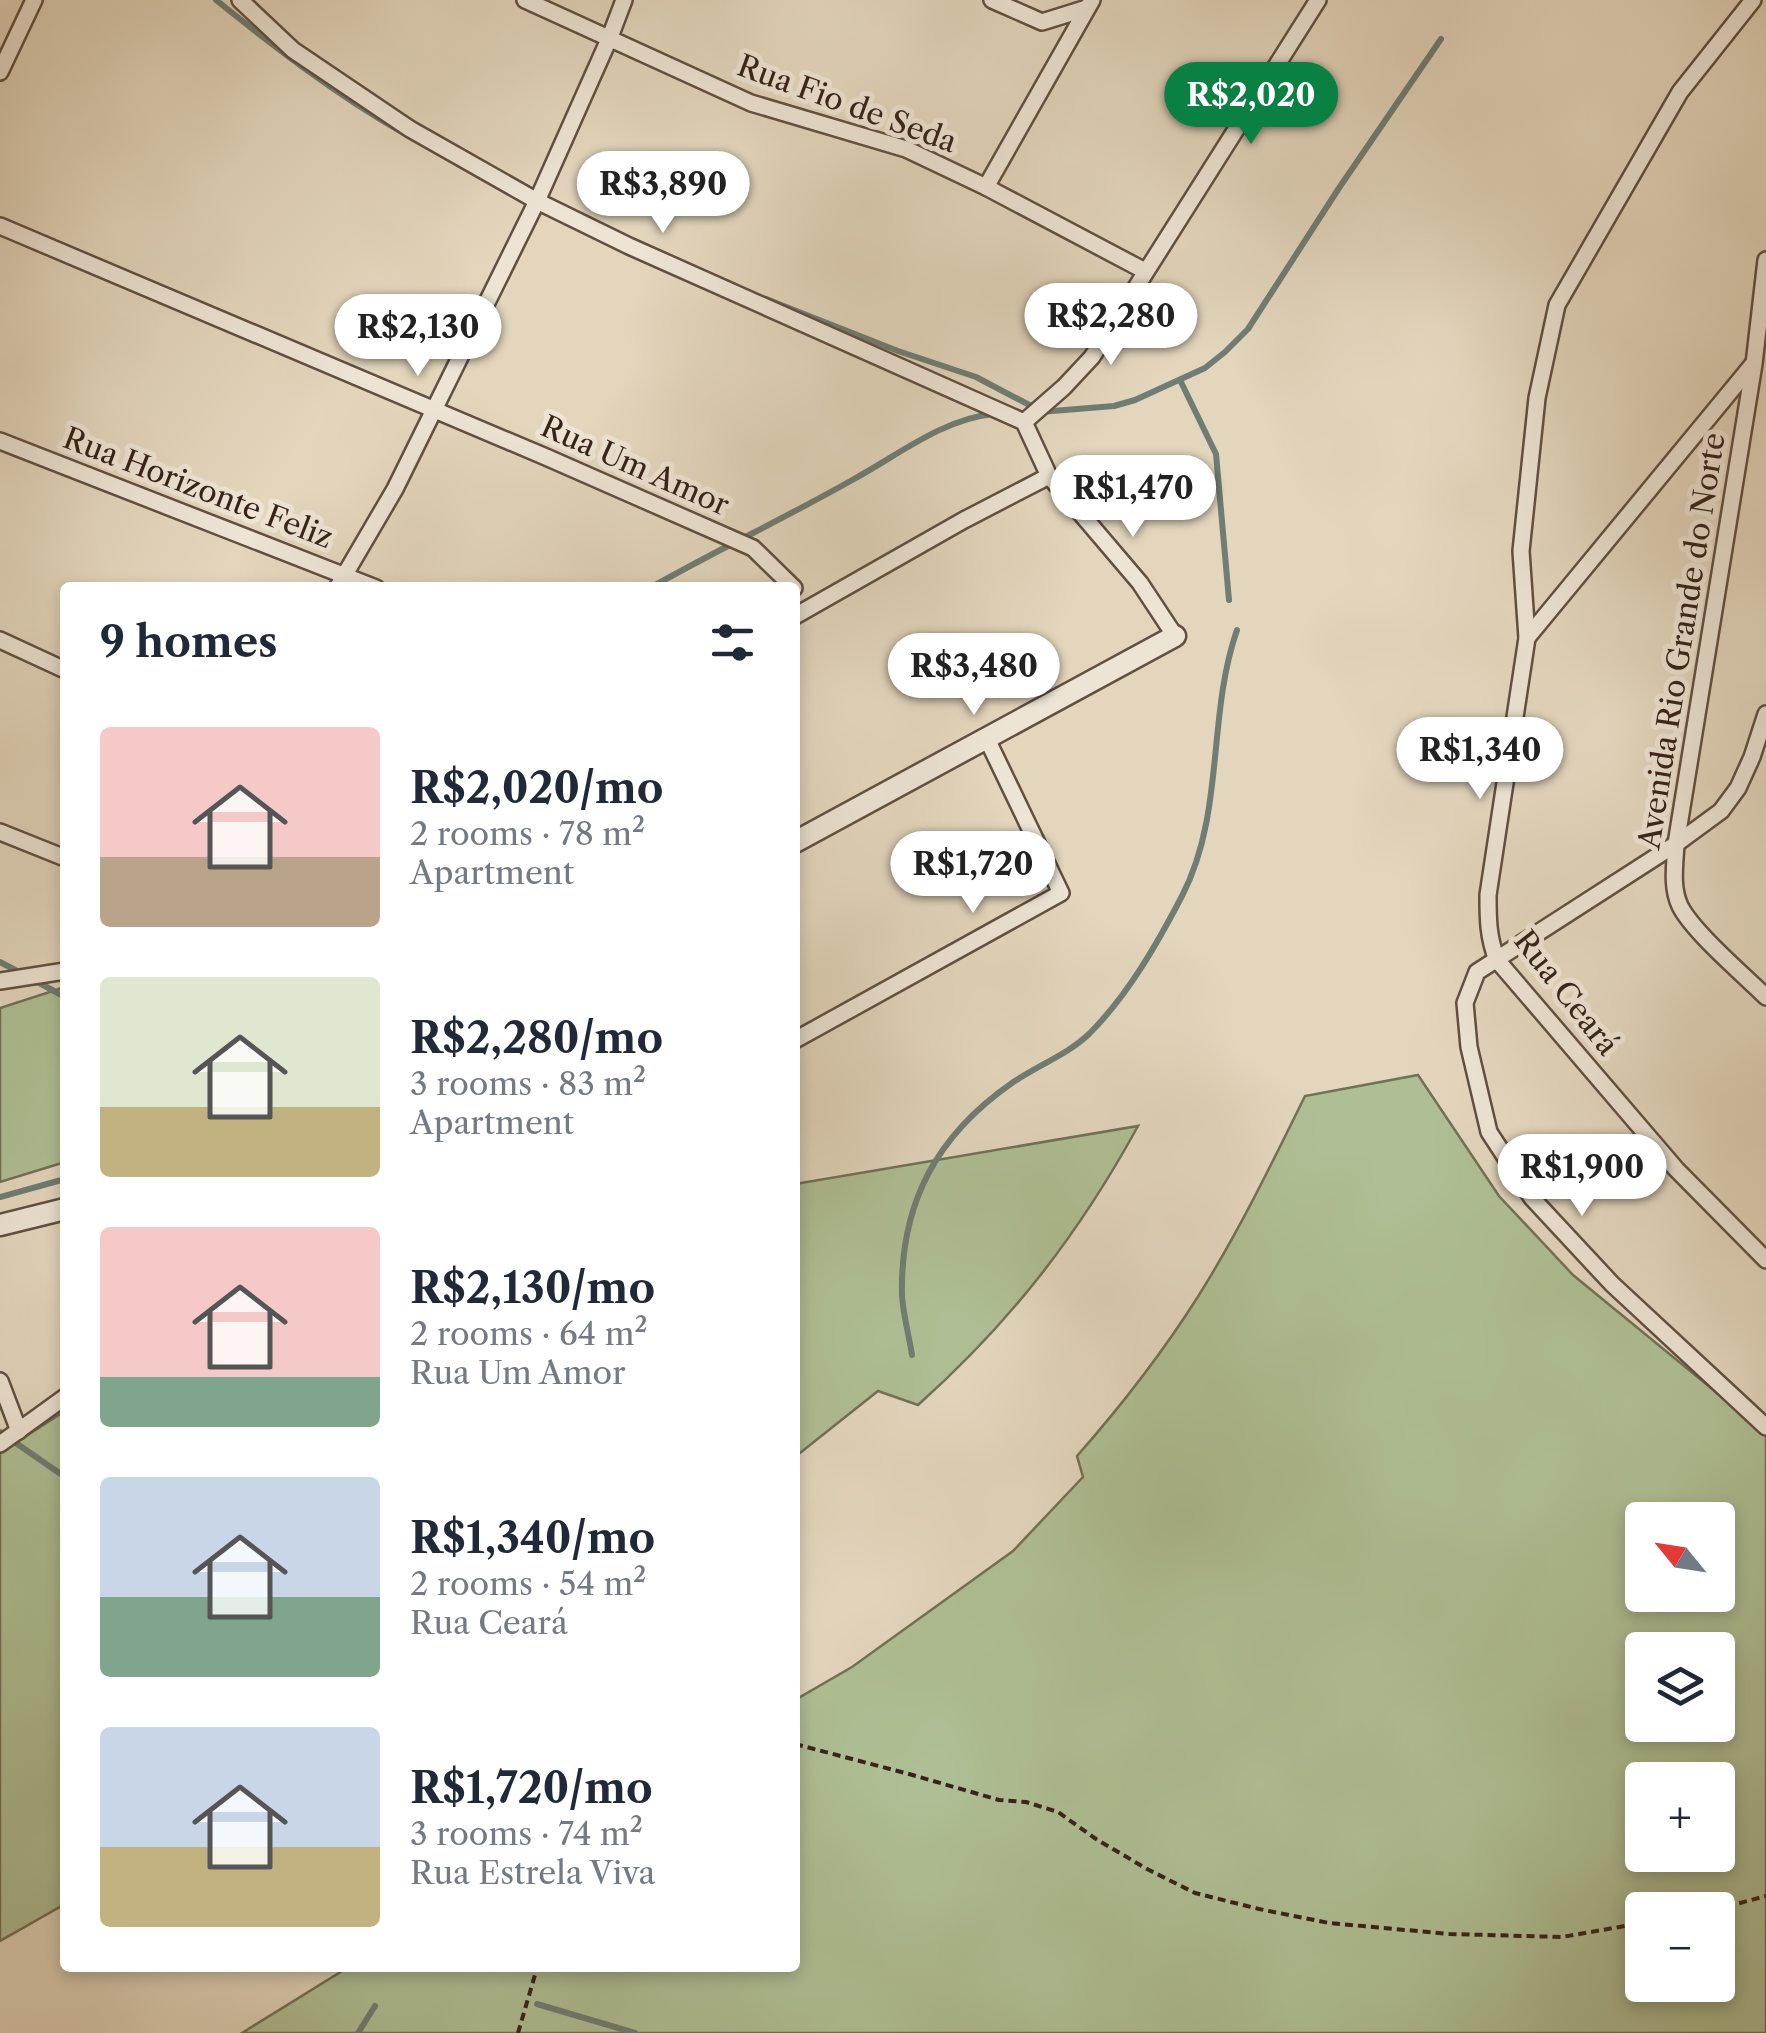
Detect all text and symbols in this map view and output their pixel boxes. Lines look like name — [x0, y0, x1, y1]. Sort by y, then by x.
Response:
street label: Rua Fio de Seda — [732, 47, 962, 160]
pin: R$2,020 — [1159, 62, 1343, 147]
text: R$2,020 — [1186, 75, 1316, 114]
pin: R$3,890 — [571, 151, 755, 236]
text: R$3,890 — [599, 164, 727, 203]
pin: R$2,280 — [1019, 283, 1203, 368]
pin: R$2,130 — [326, 294, 510, 379]
text: R$2,280 — [1046, 296, 1176, 335]
text: R$2,130 — [356, 307, 480, 346]
street label: Rua Um Amor — [535, 408, 735, 524]
street label: Rua Horizonte Feliz — [58, 419, 338, 556]
street label: Avenida Rio Grande do Norte — [1630, 430, 1733, 853]
pin: R$1,470 — [1041, 455, 1225, 540]
text: R$1,470 — [1072, 468, 1194, 507]
icon: filters — [705, 615, 760, 670]
text: 9 homes — [100, 616, 278, 668]
pin: R$3,480 — [882, 633, 1066, 718]
text: R$3,480 — [910, 646, 1038, 685]
pin: R$1,340 — [1388, 717, 1572, 802]
text: R$1,340 — [1418, 730, 1542, 769]
text: R$2,020/mo — [410, 762, 664, 814]
icon: home — [180, 767, 300, 887]
text: 2 rooms · 78 m² — [410, 814, 645, 853]
pin: R$1,720 — [881, 831, 1065, 916]
text: R$1,720 — [912, 844, 1034, 883]
text: Apartment — [410, 853, 574, 892]
street label: Rua Ceará — [1506, 923, 1627, 1063]
text: R$2,280/mo — [410, 1012, 663, 1064]
icon: home — [180, 1017, 300, 1137]
text: 3 rooms · 83 m² — [410, 1064, 646, 1103]
text: Apartment — [410, 1103, 574, 1142]
pin: R$1,900 — [1490, 1134, 1674, 1219]
text: R$1,900 — [1520, 1147, 1644, 1186]
text: R$2,130/mo — [410, 1262, 655, 1314]
icon: home — [180, 1267, 300, 1387]
text: 2 rooms · 64 m² — [410, 1314, 648, 1353]
text: Rua Um Amor — [410, 1353, 626, 1392]
north arrow — [1625, 1502, 1735, 1612]
map controls — [1625, 1502, 1735, 2002]
text: R$1,340/mo — [410, 1512, 655, 1564]
icon: home — [180, 1517, 300, 1637]
text: 2 rooms · 54 m² — [410, 1564, 646, 1603]
text: Rua Ceará — [410, 1603, 568, 1642]
button: layers — [1625, 1632, 1735, 1742]
text: R$1,720/mo — [410, 1762, 653, 1814]
button: + — [1625, 1762, 1735, 1872]
icon: home — [180, 1767, 300, 1887]
text: 3 rooms · 74 m² — [410, 1814, 643, 1853]
text: Rua Estrela Viva — [410, 1853, 655, 1892]
button: − — [1625, 1892, 1735, 2002]

